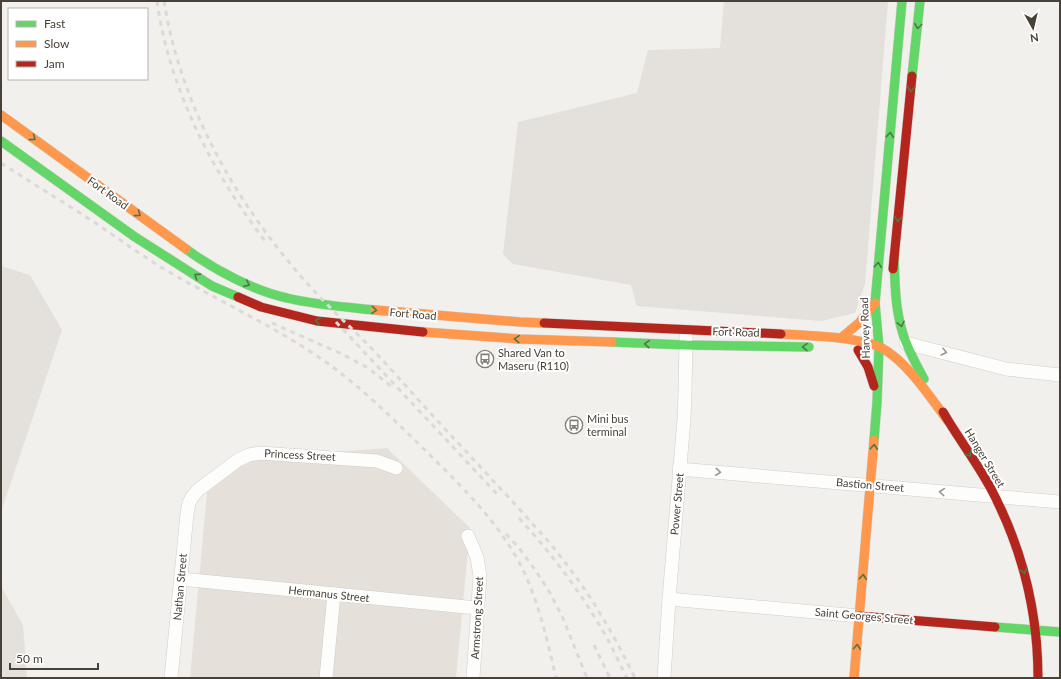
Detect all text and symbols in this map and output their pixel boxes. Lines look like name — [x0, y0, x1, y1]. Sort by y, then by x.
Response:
legend — [8, 8, 148, 80]
north arrow — [1013, 8, 1053, 48]
text: Fast — [44, 16, 66, 31]
one-way arrow — [913, 23, 922, 29]
text: N — [1029, 31, 1040, 45]
text: Slow — [44, 36, 70, 51]
text: Jam — [44, 56, 65, 71]
one-way arrow — [906, 86, 915, 93]
one-way arrow — [886, 132, 895, 138]
one-way arrow — [28, 133, 35, 140]
street label: Fort Road — [85, 173, 131, 212]
one-way arrow — [133, 210, 140, 217]
one-way arrow — [893, 216, 902, 222]
one-way arrow — [874, 262, 883, 268]
one-way arrow — [194, 273, 201, 281]
one-way arrow — [243, 279, 251, 287]
street label: Harvey Road — [857, 297, 872, 359]
street label: Fort Road — [389, 305, 437, 322]
one-way arrow — [371, 306, 377, 315]
one-way arrow — [315, 317, 321, 326]
one-way arrow — [896, 321, 904, 327]
street label: Fort Road — [712, 324, 760, 339]
one-way arrow — [514, 334, 520, 343]
one-way arrow — [644, 340, 650, 348]
one-way arrow — [802, 343, 808, 351]
place label: Shared Van to Maseru (R110) — [498, 346, 569, 372]
one-way arrow — [940, 348, 947, 356]
bus stop icon: Shared Van to Maseru (R110) — [475, 349, 495, 369]
place label: Mini bus terminal — [587, 412, 629, 438]
bus stop icon: Mini bus terminal — [564, 415, 584, 435]
street label: Hanger Street — [963, 426, 1008, 490]
one-way arrow — [869, 444, 878, 450]
street label: Princess Street — [264, 446, 336, 463]
one-way arrow — [965, 450, 972, 457]
one-way arrow — [715, 468, 721, 477]
street label: Power Street — [667, 472, 686, 536]
street label: Bastion Street — [836, 475, 905, 494]
one-way arrow — [939, 487, 945, 496]
street label: Nathan Street — [170, 553, 189, 621]
one-way arrow — [1019, 567, 1028, 574]
one-way arrow — [858, 574, 867, 581]
street label: Armstrong Street — [468, 576, 485, 660]
street label: Hermanus Street — [288, 583, 370, 604]
street label: Saint Georges Street — [814, 605, 914, 626]
one-way arrow — [852, 644, 861, 650]
scale bar — [10, 645, 98, 671]
text: 50 m — [16, 651, 43, 666]

